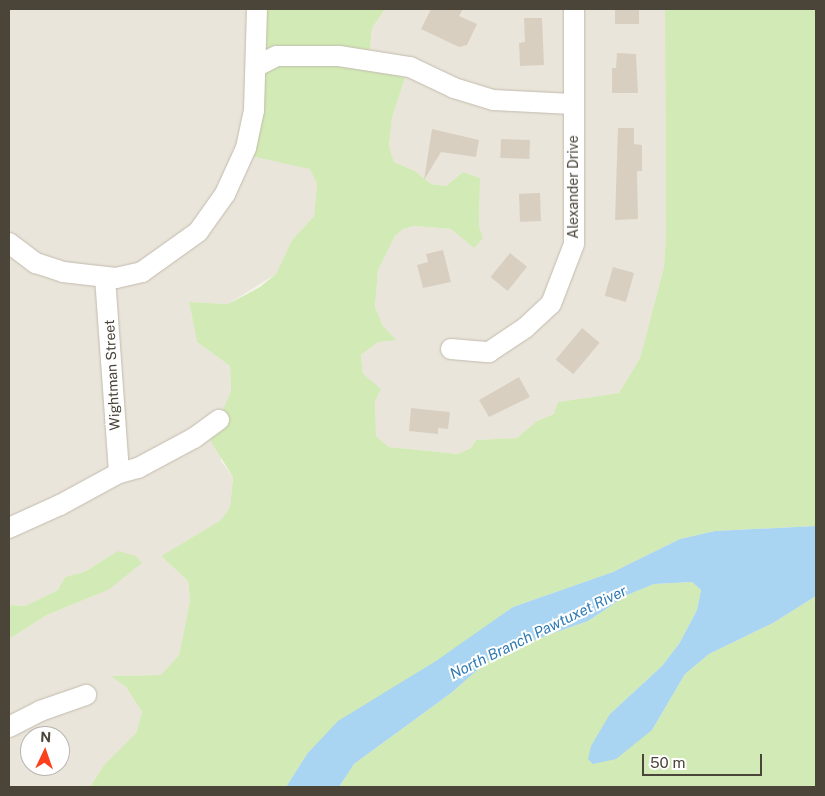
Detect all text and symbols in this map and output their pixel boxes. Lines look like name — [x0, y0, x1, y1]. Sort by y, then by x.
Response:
street label: Alexander Drive — [565, 135, 581, 239]
street label: Wightman Street — [101, 319, 123, 431]
water label: North Branch Pawtuxet River — [447, 581, 629, 683]
north arrow — [20, 726, 70, 776]
text: N — [40, 729, 52, 745]
scale bar — [645, 744, 765, 776]
text: 50 m — [650, 754, 685, 771]

